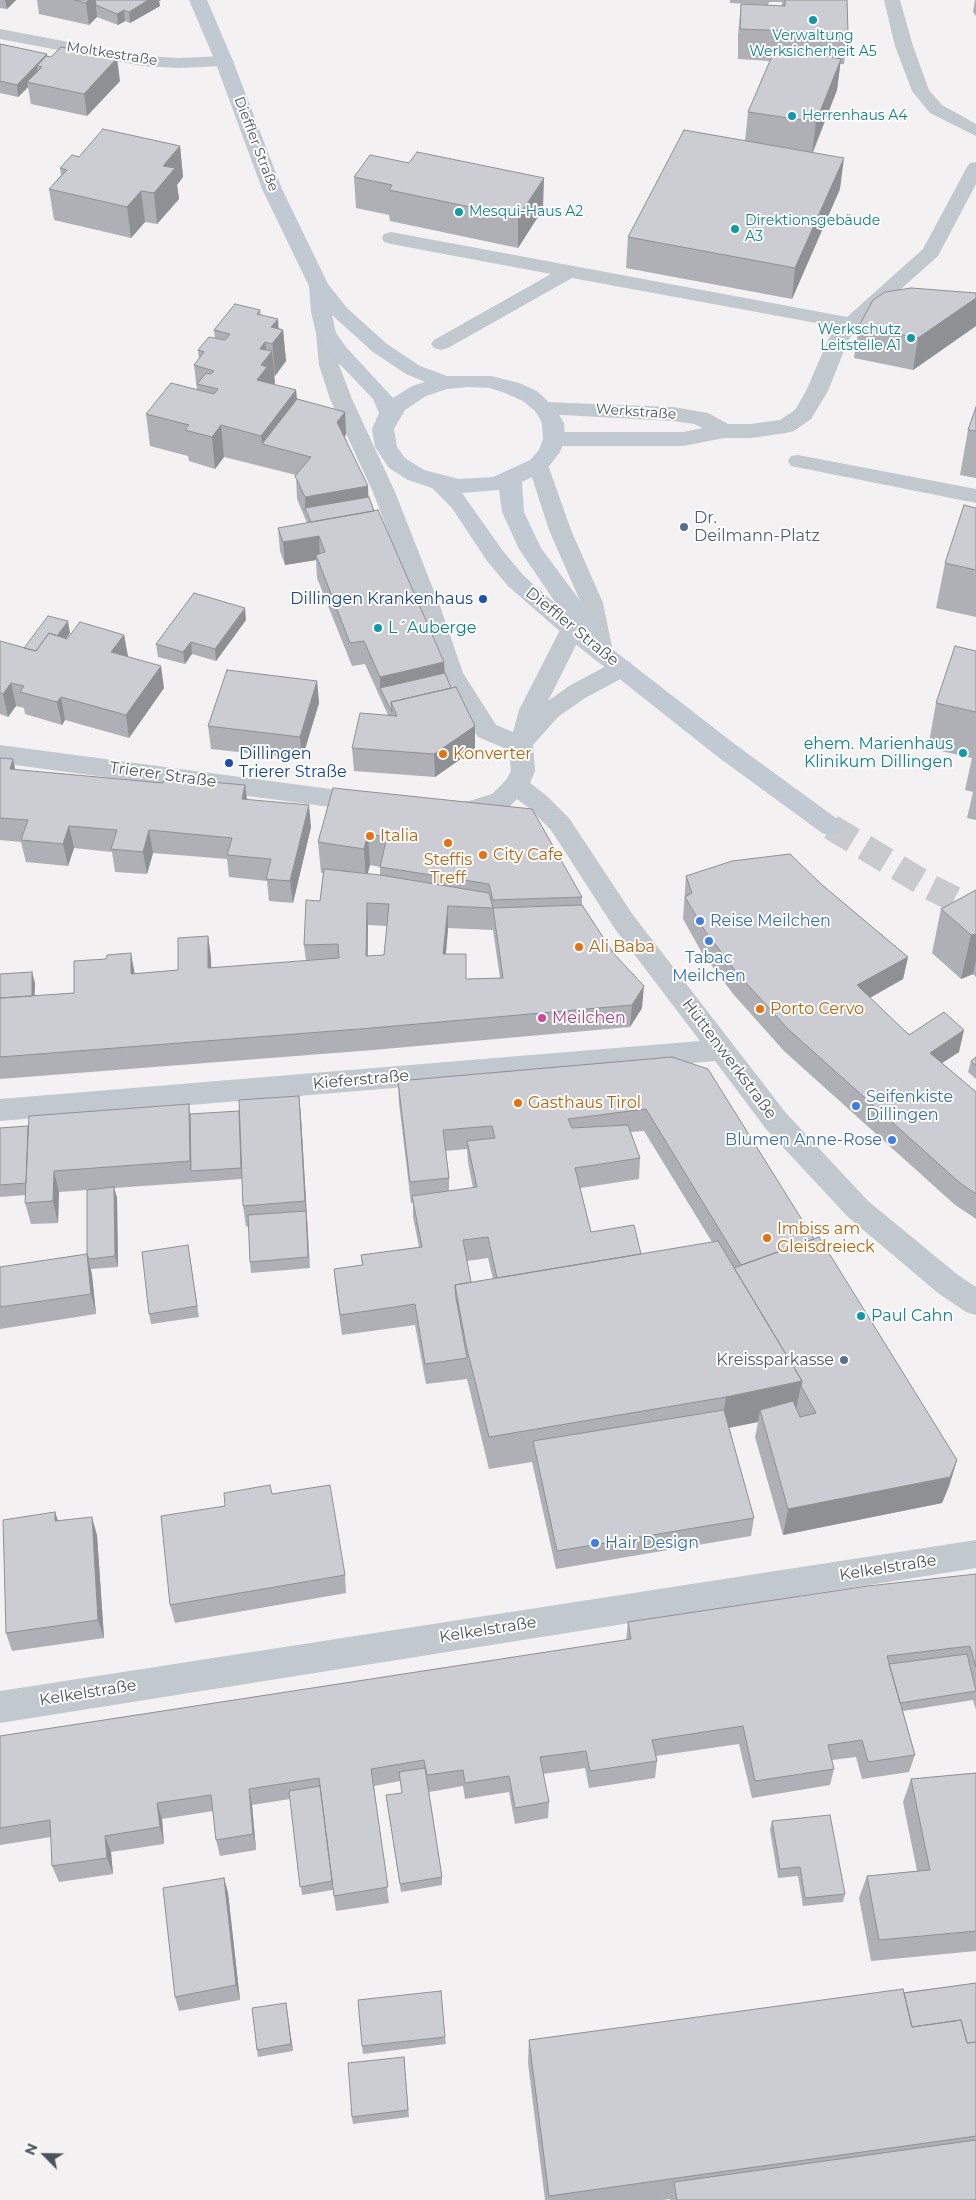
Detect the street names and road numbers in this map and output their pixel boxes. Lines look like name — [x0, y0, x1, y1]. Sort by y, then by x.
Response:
street label: Moltkestraße — [65, 39, 159, 69]
street label: Dieffler Straße — [230, 94, 282, 194]
street label: Werkstraße — [595, 401, 677, 423]
street label: Dieffler Straße — [521, 584, 623, 670]
street label: Trierer Straße — [108, 758, 218, 792]
street label: Hüttenwerkstraße — [678, 995, 780, 1123]
street label: Kieferstraße — [312, 1066, 410, 1094]
street label: Kelkelstraße — [838, 1551, 938, 1585]
street label: Kelkelstraße — [438, 1613, 538, 1647]
street label: Kelkelstraße — [38, 1676, 138, 1710]

